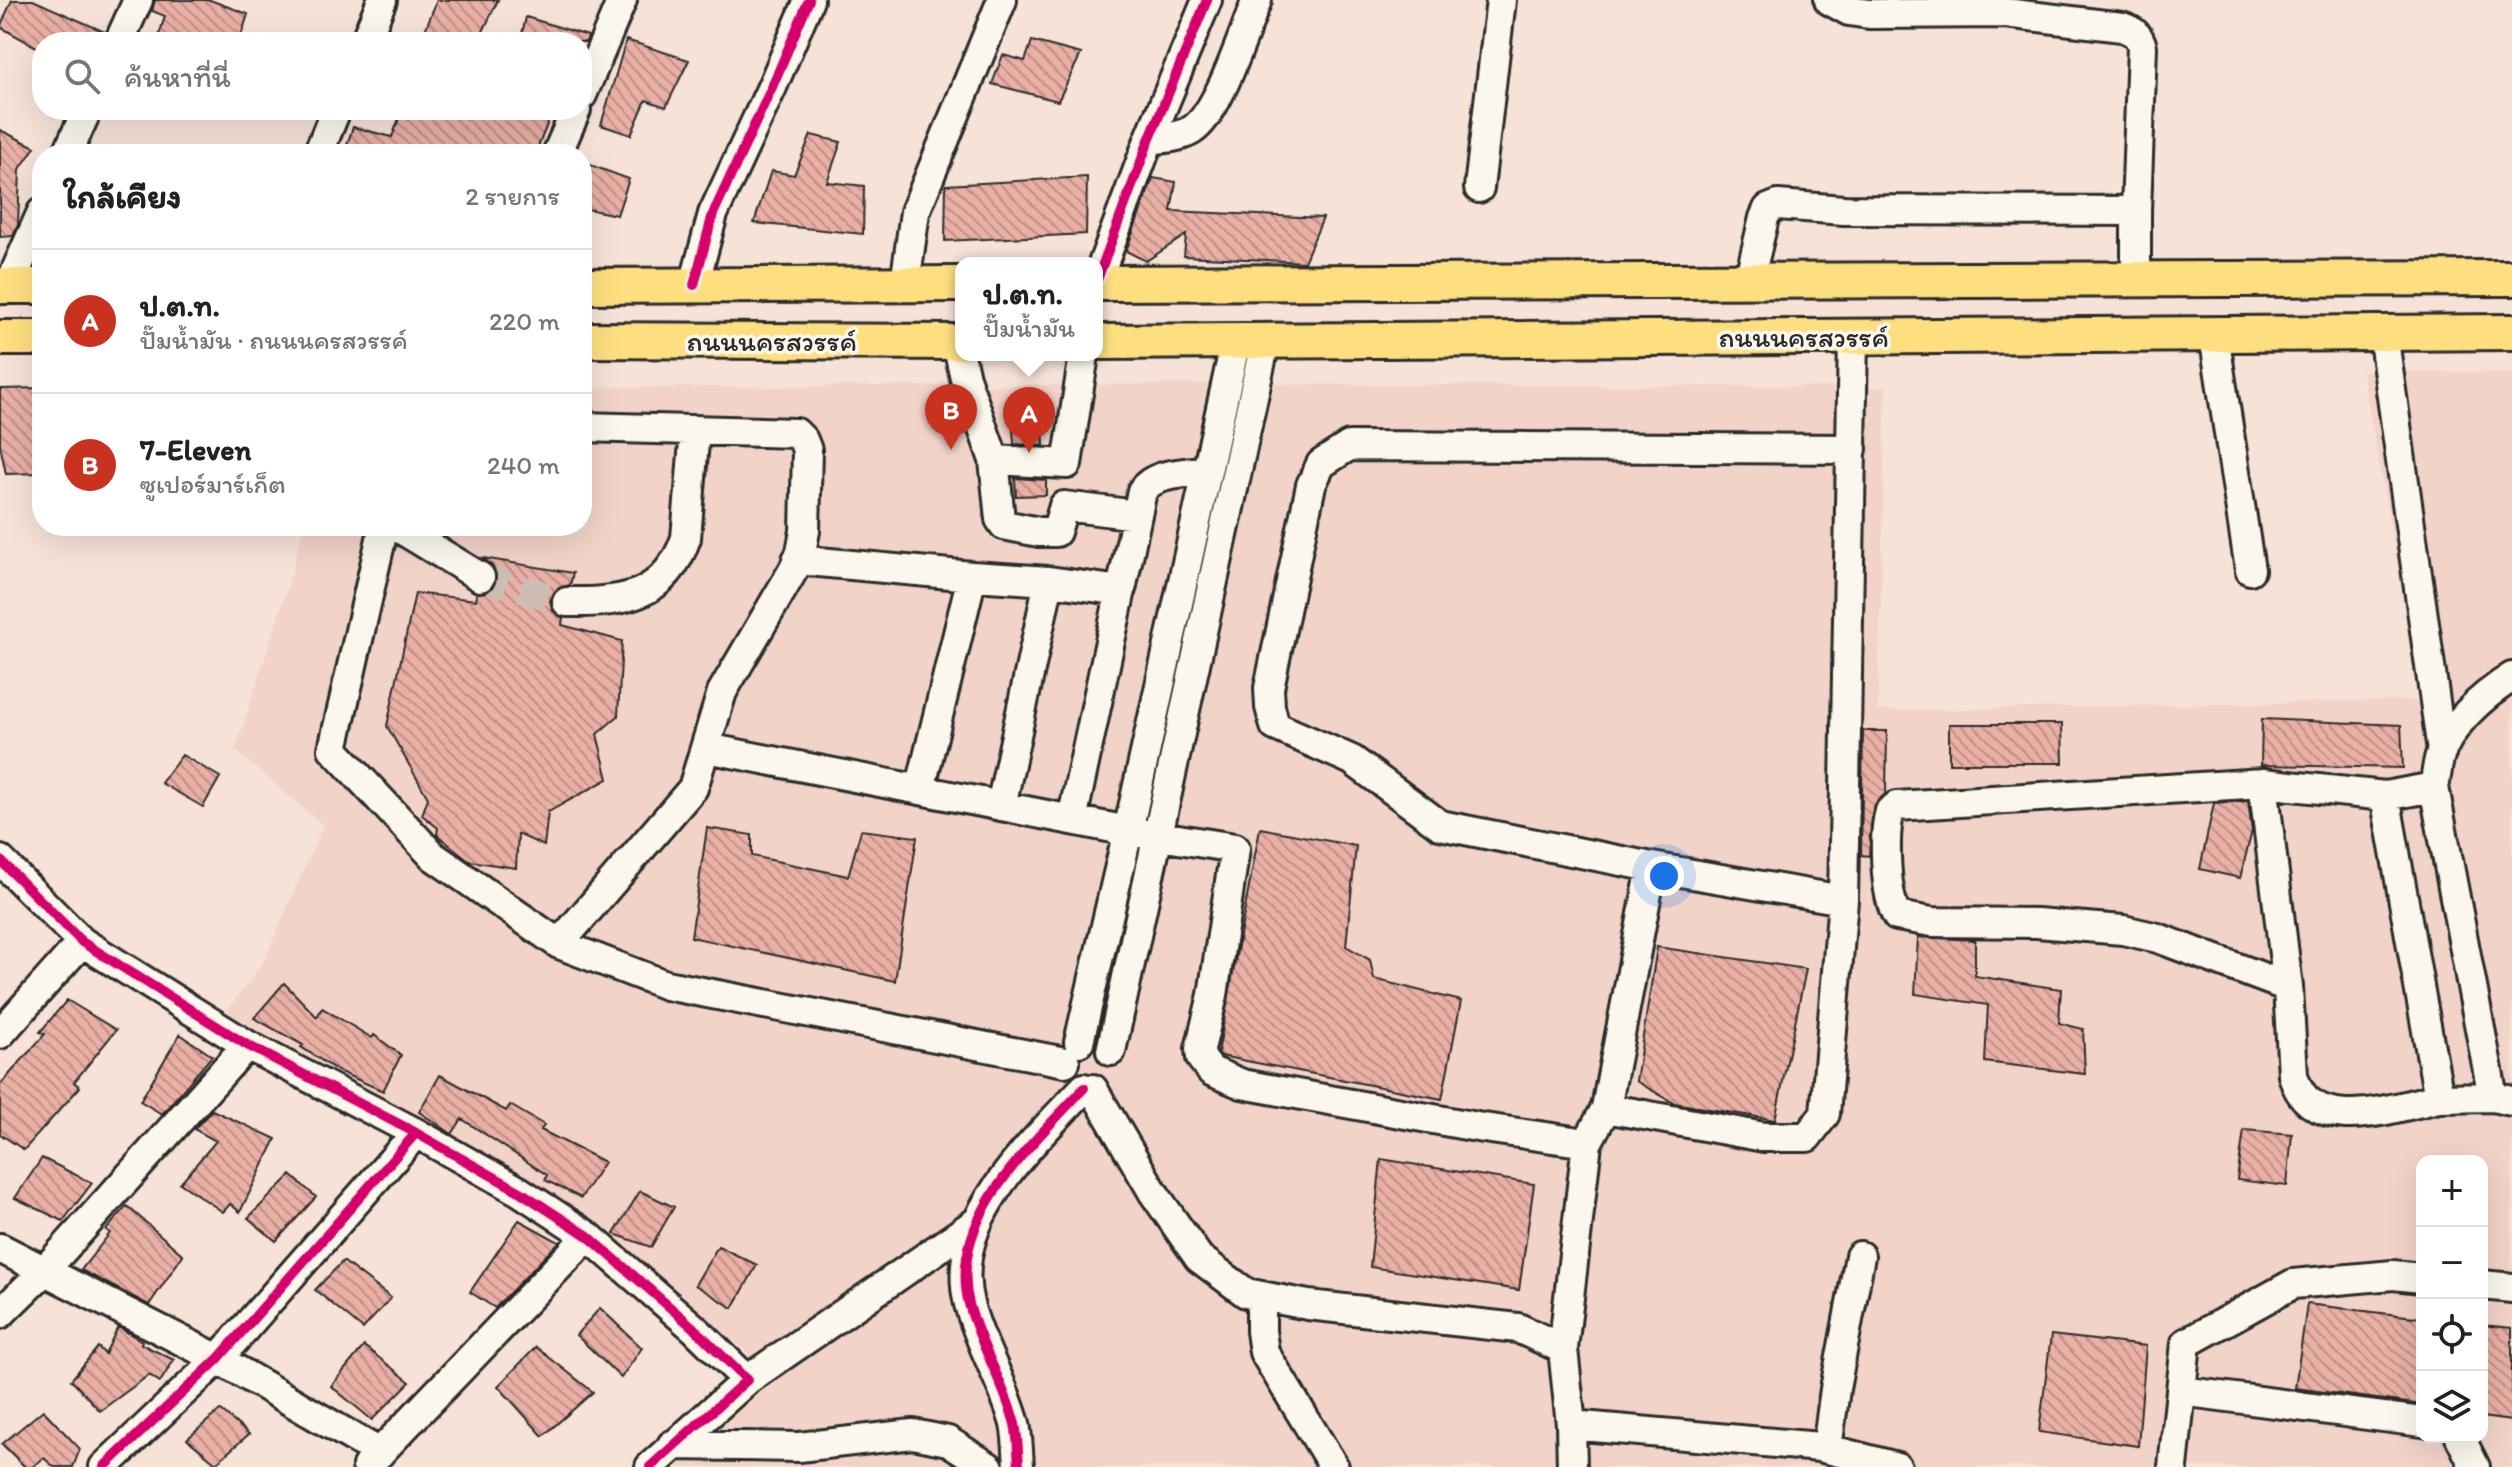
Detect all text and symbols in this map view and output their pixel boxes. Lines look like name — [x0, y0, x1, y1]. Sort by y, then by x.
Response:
search box — [32, 32, 592, 120]
icon: search — [60, 54, 104, 98]
text: ค้นหาที่นี่ — [124, 58, 231, 95]
text: ใกล้เคียง — [64, 176, 181, 217]
text: 2 รายการ — [465, 180, 560, 212]
popup — [955, 257, 1103, 361]
text: ป.ต.ท. — [983, 275, 1063, 312]
text: ป.ต.ท. — [140, 287, 220, 324]
text: A — [82, 305, 98, 337]
text: 220 m — [489, 305, 560, 337]
text: ปั๊มน้ำมัน — [983, 312, 1075, 344]
street label: ถนนนครสวรรค์ — [1719, 320, 1889, 354]
text: ปั๊มน้ำมัน · ถนนนครสวรรค์ — [140, 324, 408, 356]
street label: ถนนนครสวรรค์ — [687, 324, 857, 358]
pin: B — [925, 384, 977, 450]
pin: A — [1003, 387, 1055, 453]
text: 7-Eleven — [140, 431, 251, 468]
text: B — [82, 449, 98, 481]
text: 240 m — [487, 449, 560, 481]
text: ซูเปอร์มาร์เก็ต — [140, 468, 286, 500]
your location — [1644, 856, 1684, 896]
map controls — [2416, 1155, 2488, 1443]
button: + — [2416, 1155, 2488, 1227]
button: − — [2416, 1227, 2488, 1299]
button: locate — [2416, 1299, 2488, 1371]
button: layers — [2416, 1371, 2488, 1443]

